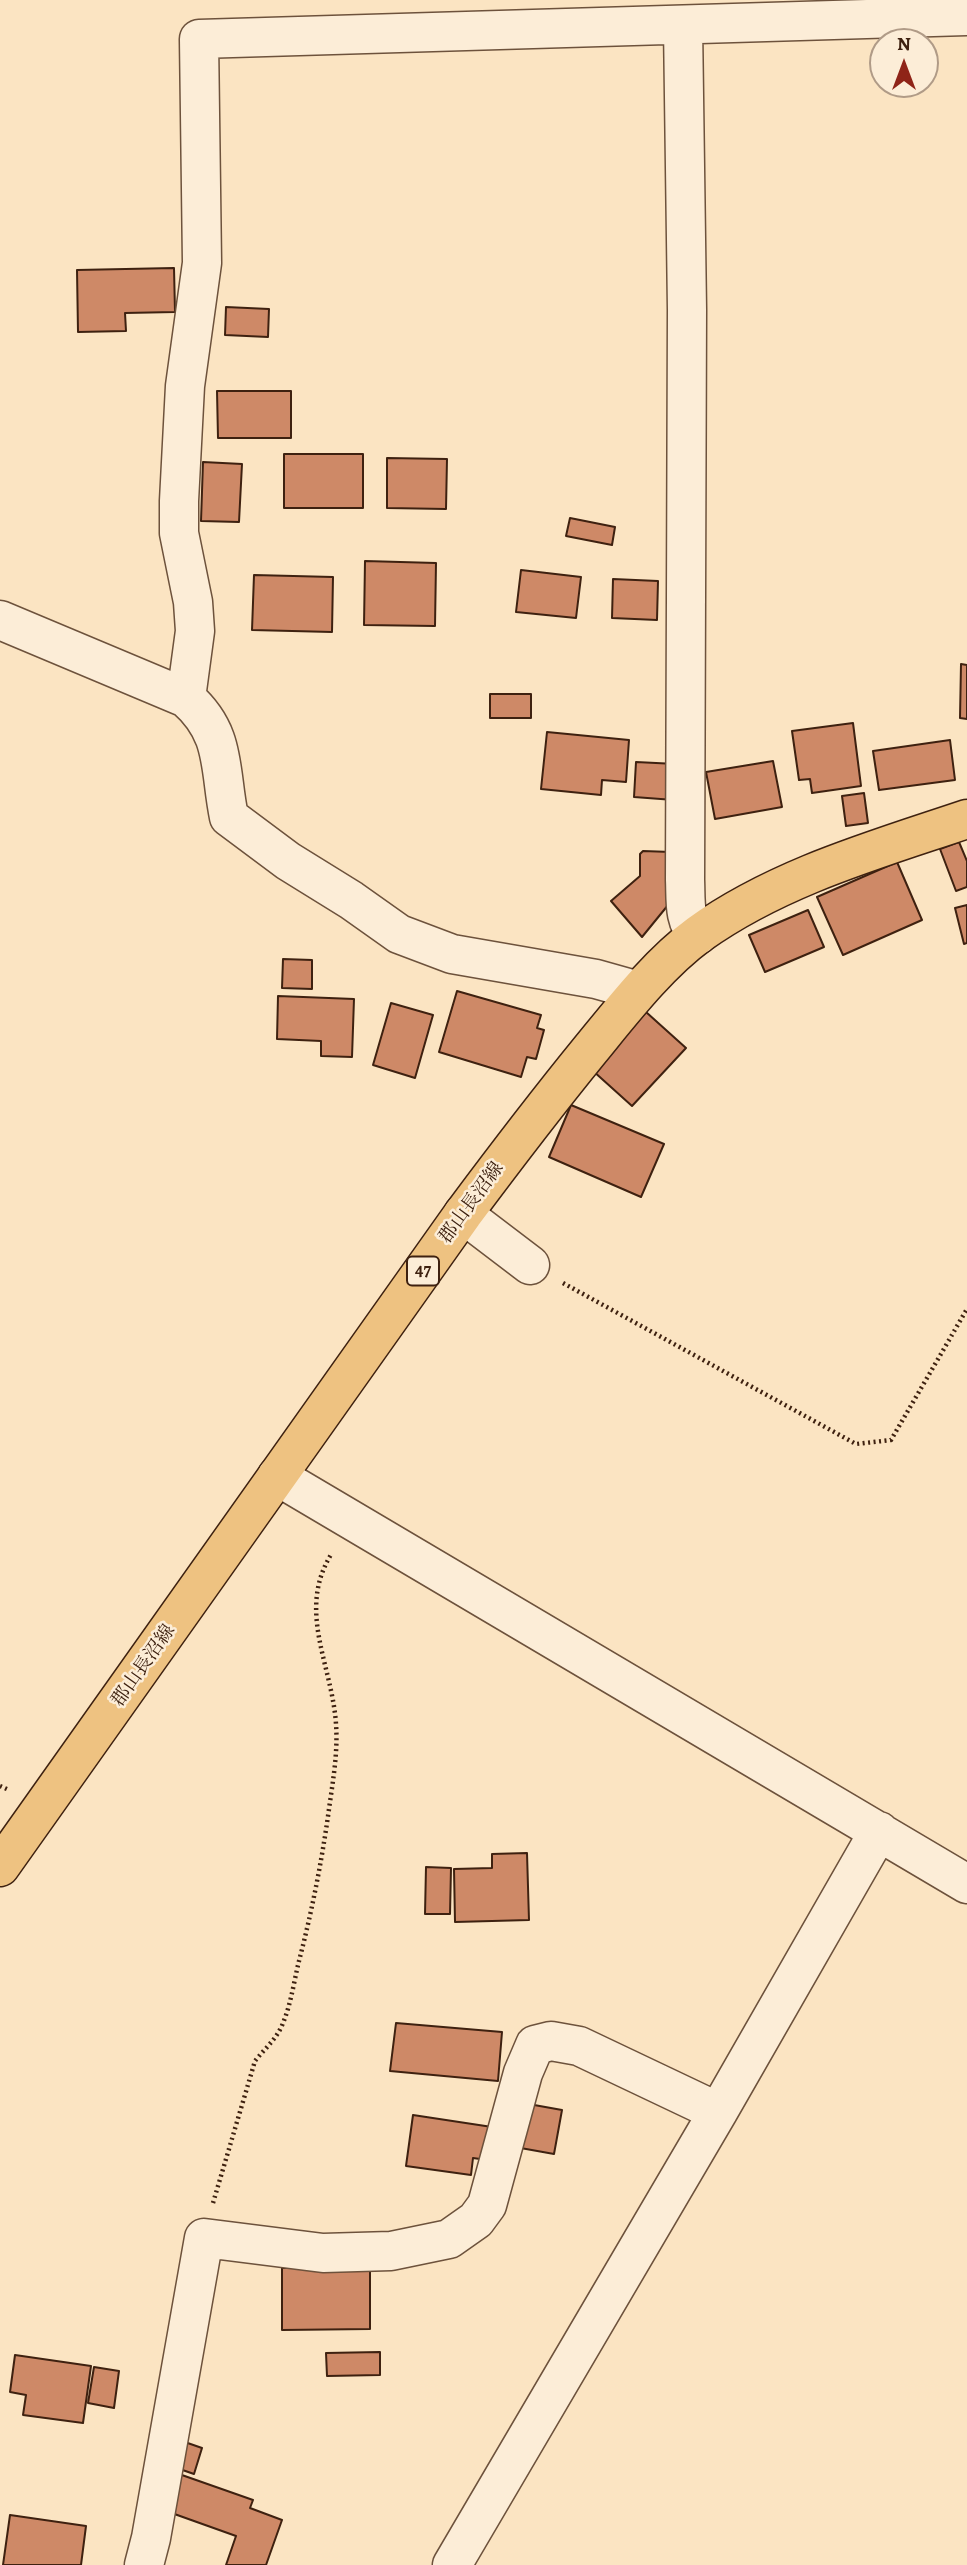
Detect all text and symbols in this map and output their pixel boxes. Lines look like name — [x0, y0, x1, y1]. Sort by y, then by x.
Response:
north arrow — [869, 28, 939, 98]
text: N — [897, 31, 911, 57]
street label: 郡山長沼線 — [435, 1158, 509, 1248]
road number: 47 — [407, 1256, 439, 1286]
street label: 郡山長沼線 — [107, 1621, 181, 1711]

